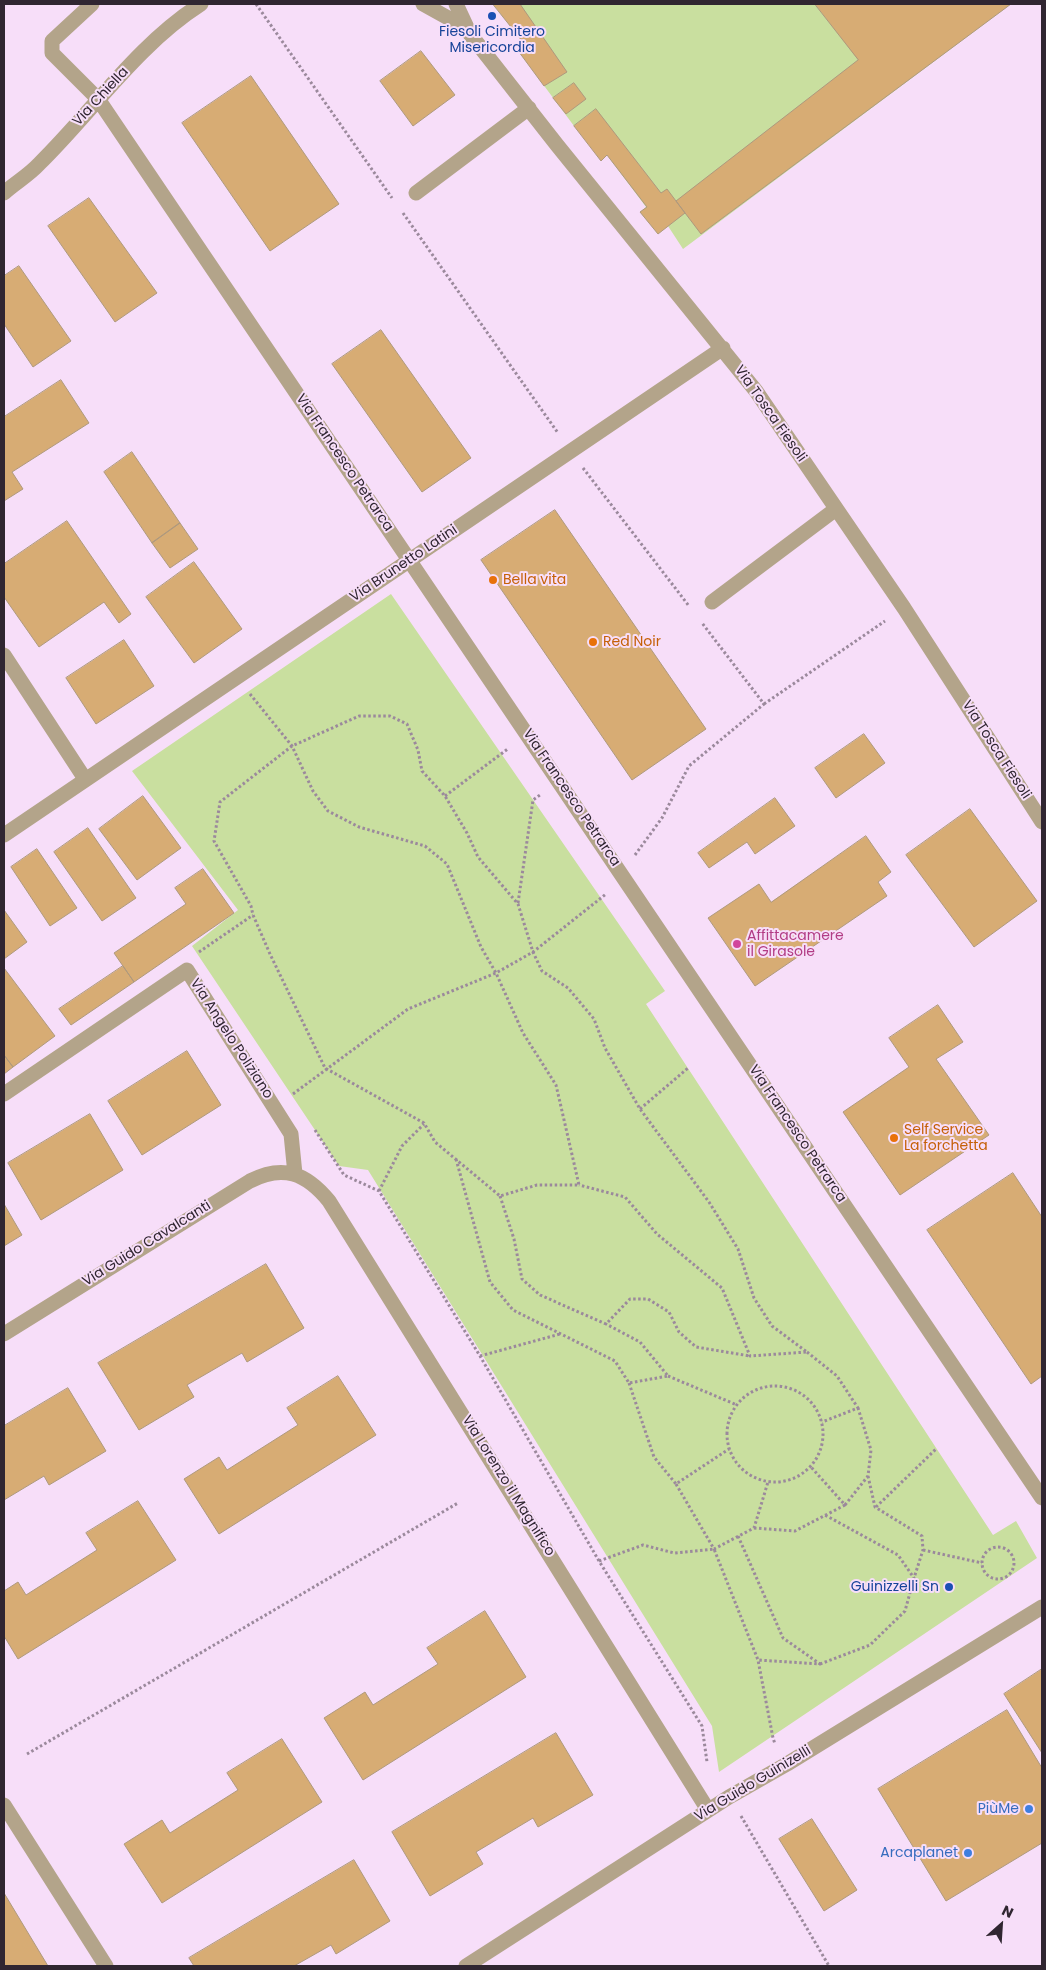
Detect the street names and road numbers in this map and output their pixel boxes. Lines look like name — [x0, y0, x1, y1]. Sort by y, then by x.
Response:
street label: Via Chiella — [70, 64, 132, 130]
street label: Via Tosca Fiesoli — [730, 362, 810, 466]
street label: Via Francesco Petrarca — [292, 391, 396, 535]
street label: Via Brunetto Latini — [347, 522, 461, 606]
street label: Via Tosca Fiesoli — [958, 698, 1034, 802]
street label: Via Francesco Petrarca — [519, 726, 623, 870]
street label: Via Angelo Poliziano — [186, 976, 276, 1102]
street label: Via Francesco Petrarca — [745, 1062, 849, 1206]
street label: Via Guido Cavalcanti — [80, 1198, 214, 1290]
street label: Via Lorenzo il Magnifico — [458, 1413, 558, 1559]
street label: Via Guido Guinizelli — [692, 1743, 814, 1825]

